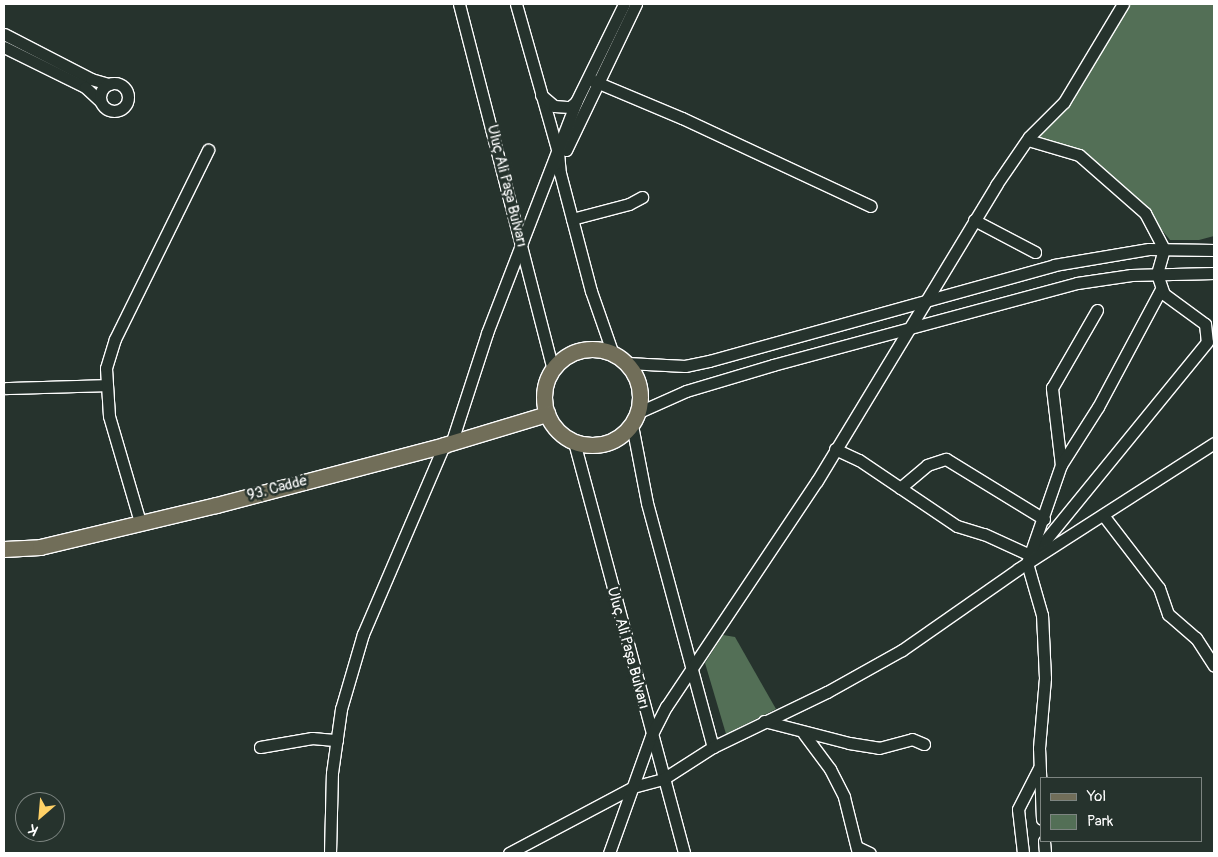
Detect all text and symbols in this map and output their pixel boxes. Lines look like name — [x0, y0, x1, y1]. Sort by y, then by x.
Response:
street label: Uluç Ali Paşa Bulvarı — [483, 123, 531, 249]
street label: 93. Cadde — [245, 471, 309, 505]
street label: Uluç Ali Paşa Bulvarı — [603, 585, 653, 711]
legend — [1040, 777, 1203, 842]
text: Yol — [1087, 787, 1106, 806]
north arrow — [15, 792, 65, 842]
text: Park — [1087, 812, 1113, 831]
text: K — [26, 820, 41, 839]

